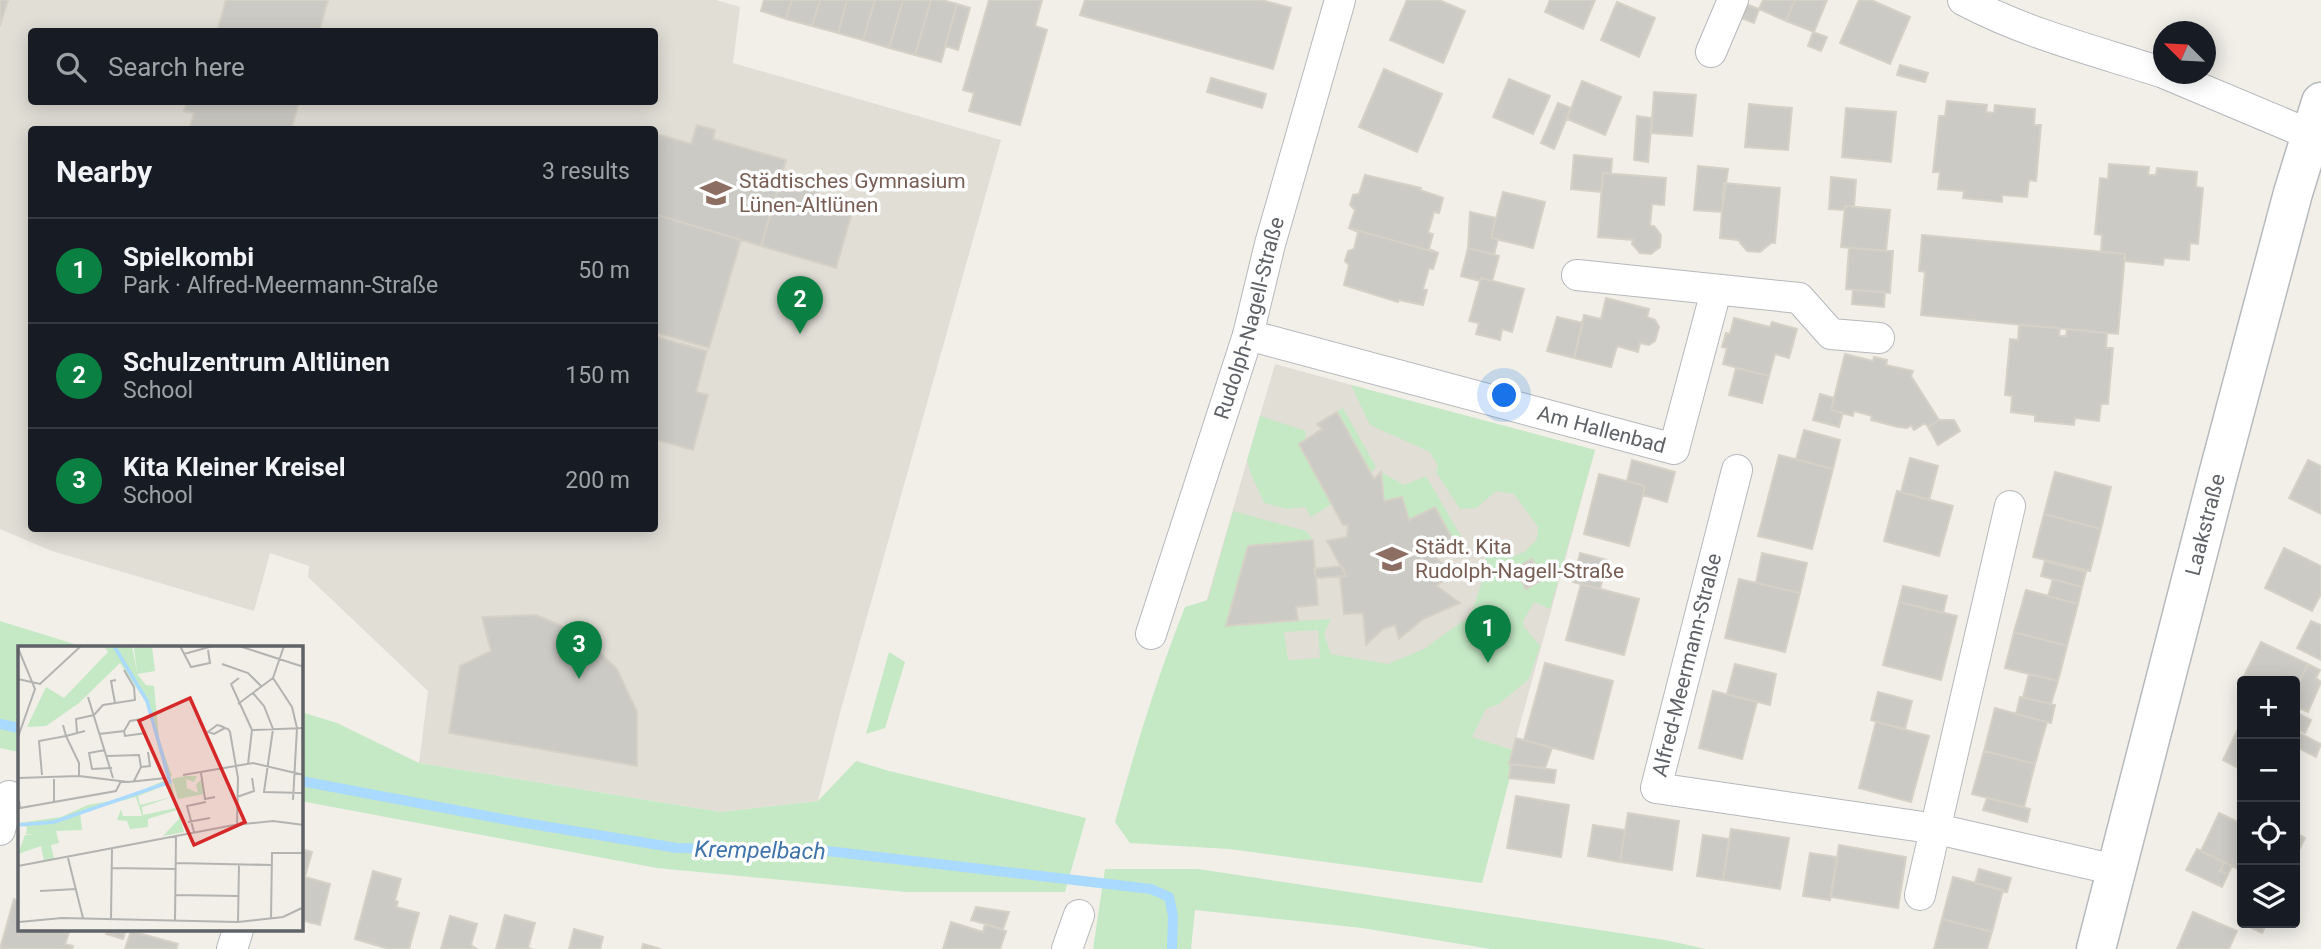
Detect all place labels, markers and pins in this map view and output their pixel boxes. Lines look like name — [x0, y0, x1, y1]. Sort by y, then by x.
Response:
place label: Städtisches Gymnasium Lünen-Altlünen — [739, 169, 966, 217]
school or university icon: Städtisches Gymnasium Lünen-Altlünen — [699, 176, 733, 210]
pin: 2 — [777, 276, 823, 334]
place label: Städt. Kita Rudolph-Nagell-Straße — [1415, 535, 1624, 583]
school or university icon: Städt. Kita Rudolph-Nagell-Straße — [1375, 542, 1409, 576]
pin: 1 — [1465, 605, 1511, 663]
pin: 3 — [556, 621, 602, 679]

